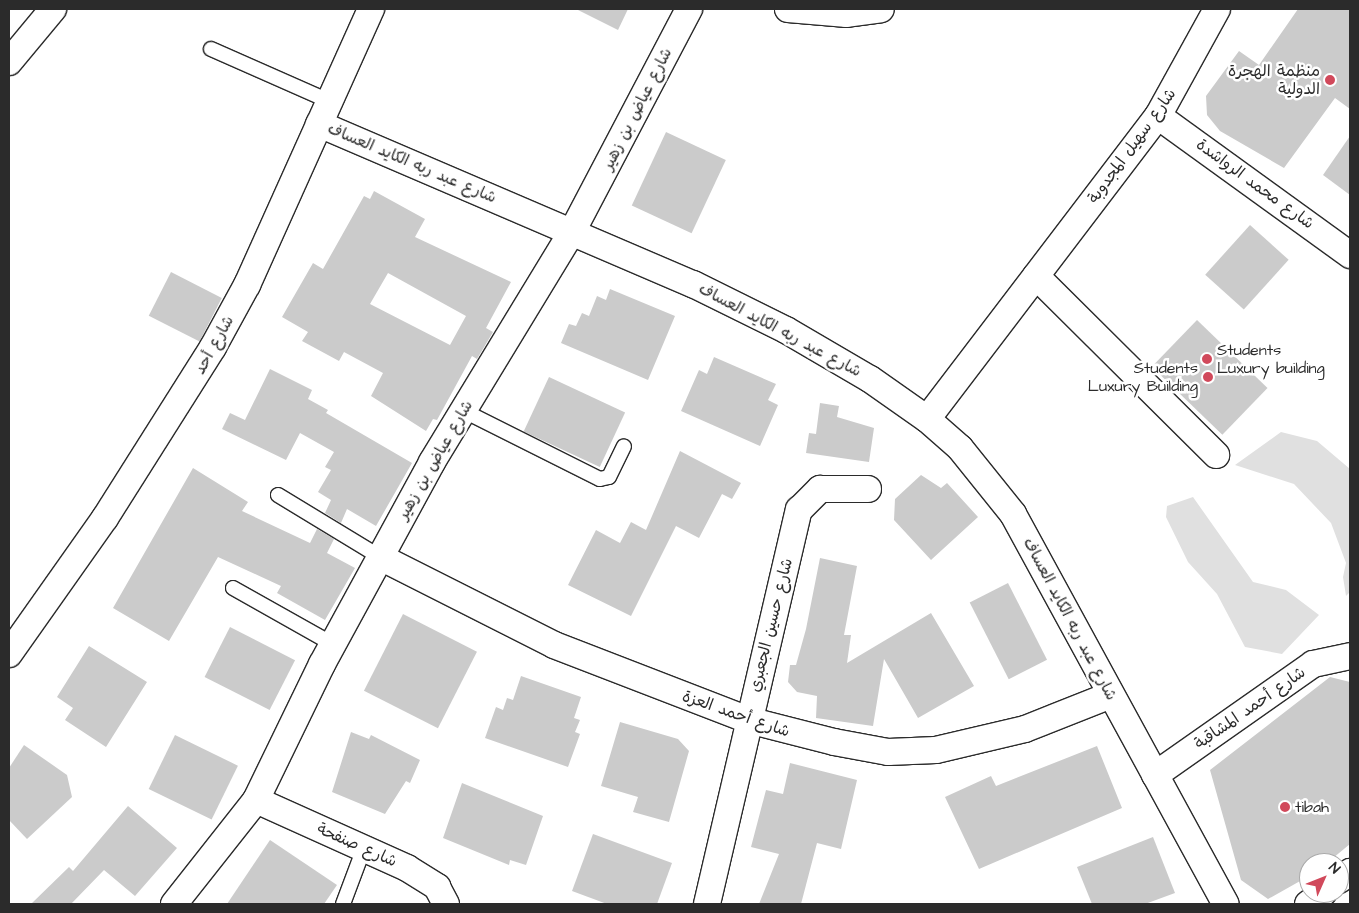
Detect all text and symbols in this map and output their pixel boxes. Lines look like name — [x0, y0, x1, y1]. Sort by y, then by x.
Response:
street label: شارع عياض بن زهير — [598, 45, 676, 173]
place label: منظمة الهجرة الدولية — [1228, 61, 1320, 99]
marker: منظمة الهجرة الدولية — [1324, 74, 1336, 86]
street label: شارع سهيل المجدوبة — [1084, 85, 1180, 207]
street label: شارع عبد ربه الكايد العساف — [325, 119, 499, 207]
street label: شارع محمد الرواشدة — [1192, 135, 1318, 233]
street label: شارع عبد ربه الكايد العساف — [695, 279, 865, 381]
street label: شارع أحد — [190, 312, 238, 378]
place label: Students Luxury building — [1217, 340, 1325, 378]
marker: Students Luxury building — [1201, 353, 1213, 365]
place label: Students Luxury Building — [1088, 358, 1198, 396]
marker: Students Luxury Building — [1202, 371, 1214, 383]
street label: شارع عياض بن زهير — [393, 397, 477, 523]
street label: شارع عبد ربه الكايد العساف — [1019, 534, 1121, 704]
street label: شارع حسين الجعبري — [745, 556, 797, 694]
street label: شارع أحمد المشاقبة — [1191, 663, 1309, 753]
street label: شارع أحمد العزة — [680, 687, 792, 741]
place label: tibah — [1295, 797, 1329, 817]
marker: tibah — [1279, 801, 1291, 813]
street label: شارع صنفحة — [314, 819, 400, 871]
north arrow — [1299, 853, 1349, 903]
text: N — [1324, 858, 1344, 878]

